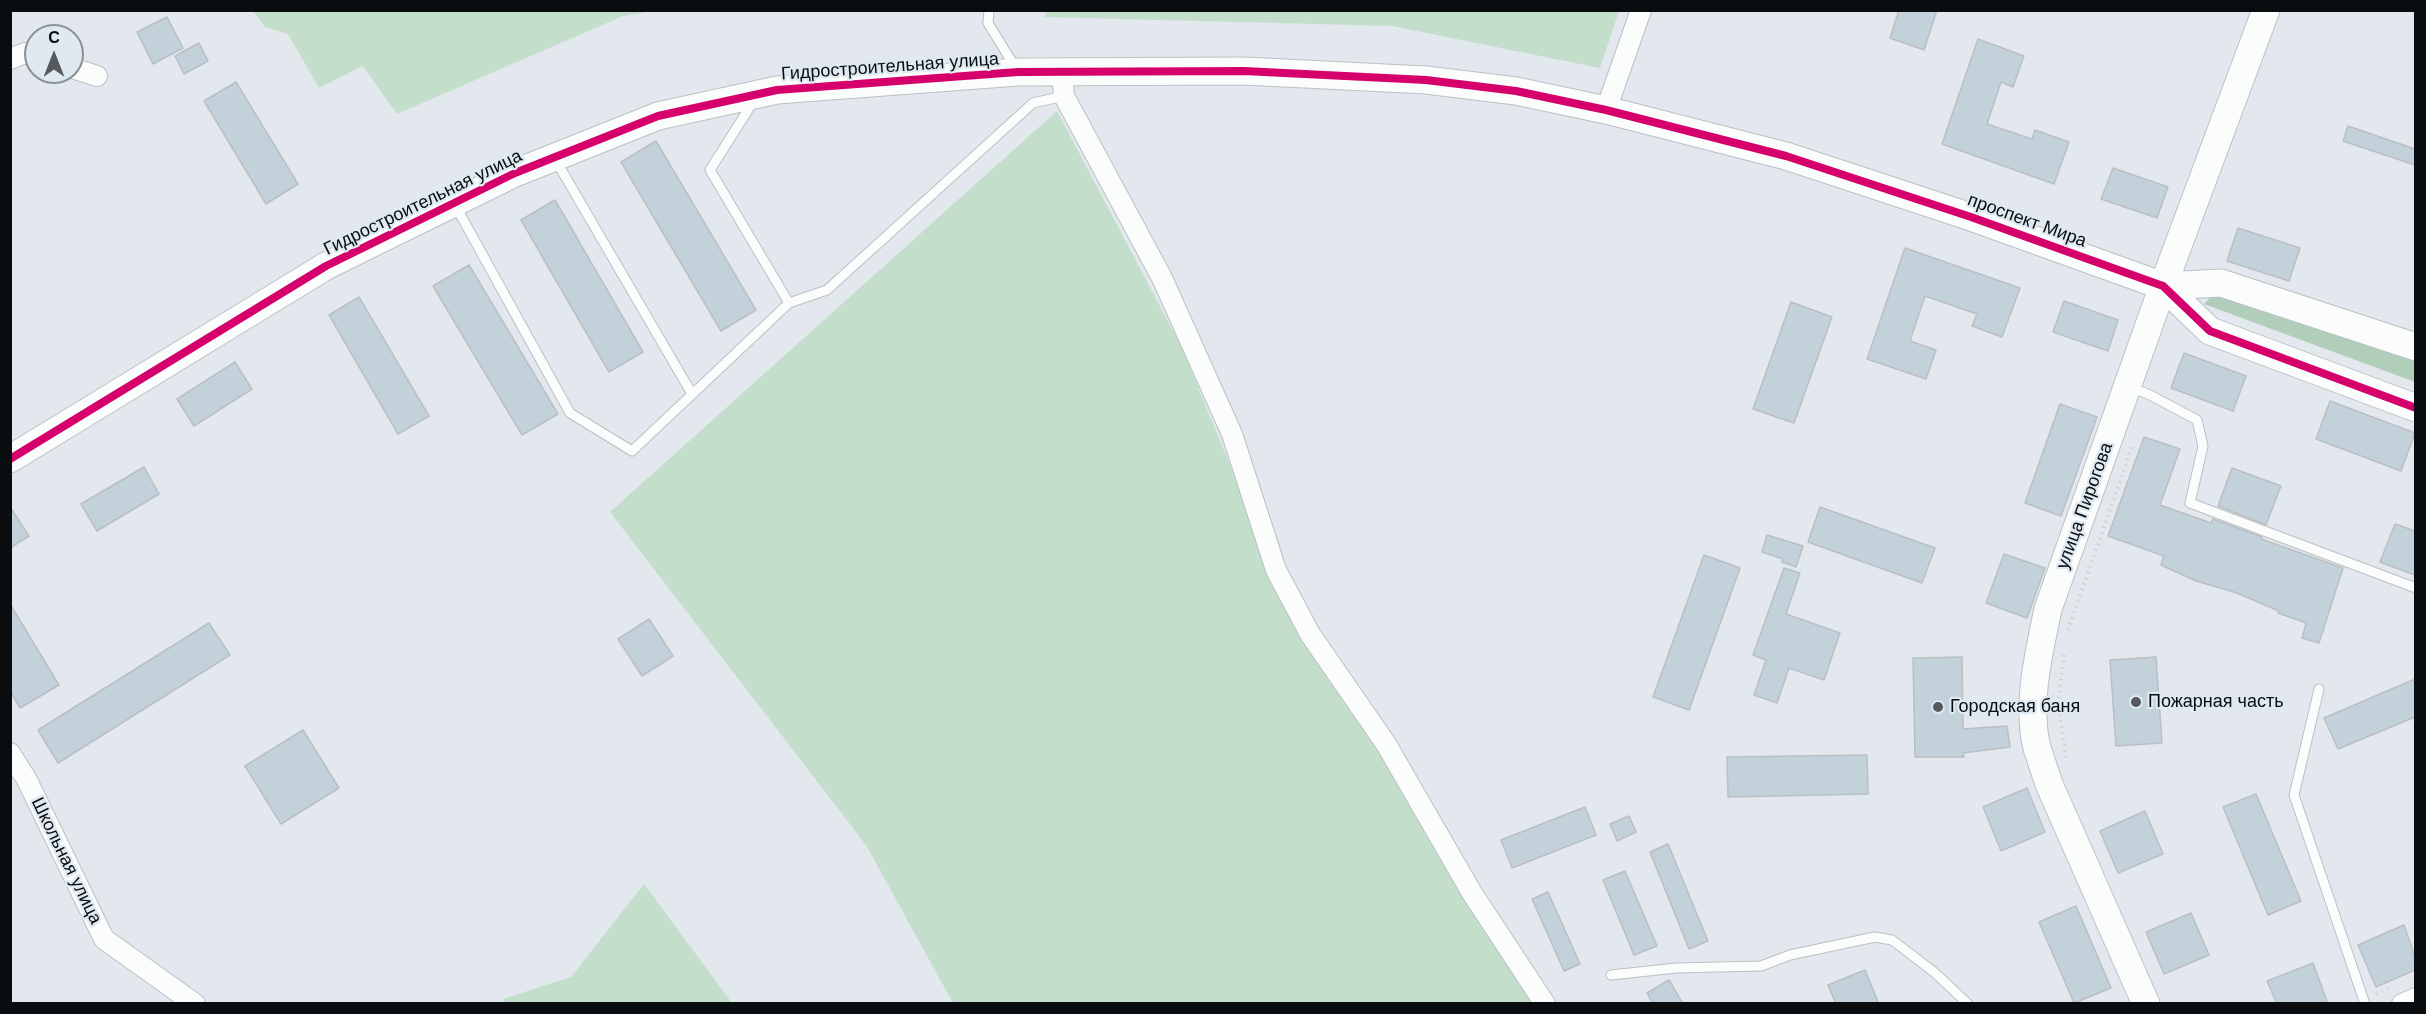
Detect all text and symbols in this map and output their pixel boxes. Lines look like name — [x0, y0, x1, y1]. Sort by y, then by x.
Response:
north arrow — [24, 24, 84, 84]
text: С — [48, 29, 60, 46]
street label: Гидростроительная улица — [780, 49, 1000, 85]
street label: Гидростроительная улица — [320, 145, 526, 261]
street label: проспект Мира — [1965, 189, 2089, 253]
street label: улица Пирогова — [2052, 440, 2118, 572]
place label: Пожарная часть — [2148, 691, 2284, 713]
marker: Пожарная часть — [2129, 695, 2143, 709]
place label: Городская баня — [1950, 696, 2080, 718]
marker: Городская баня — [1931, 700, 1945, 714]
street label: Школьная улица — [26, 794, 106, 928]

